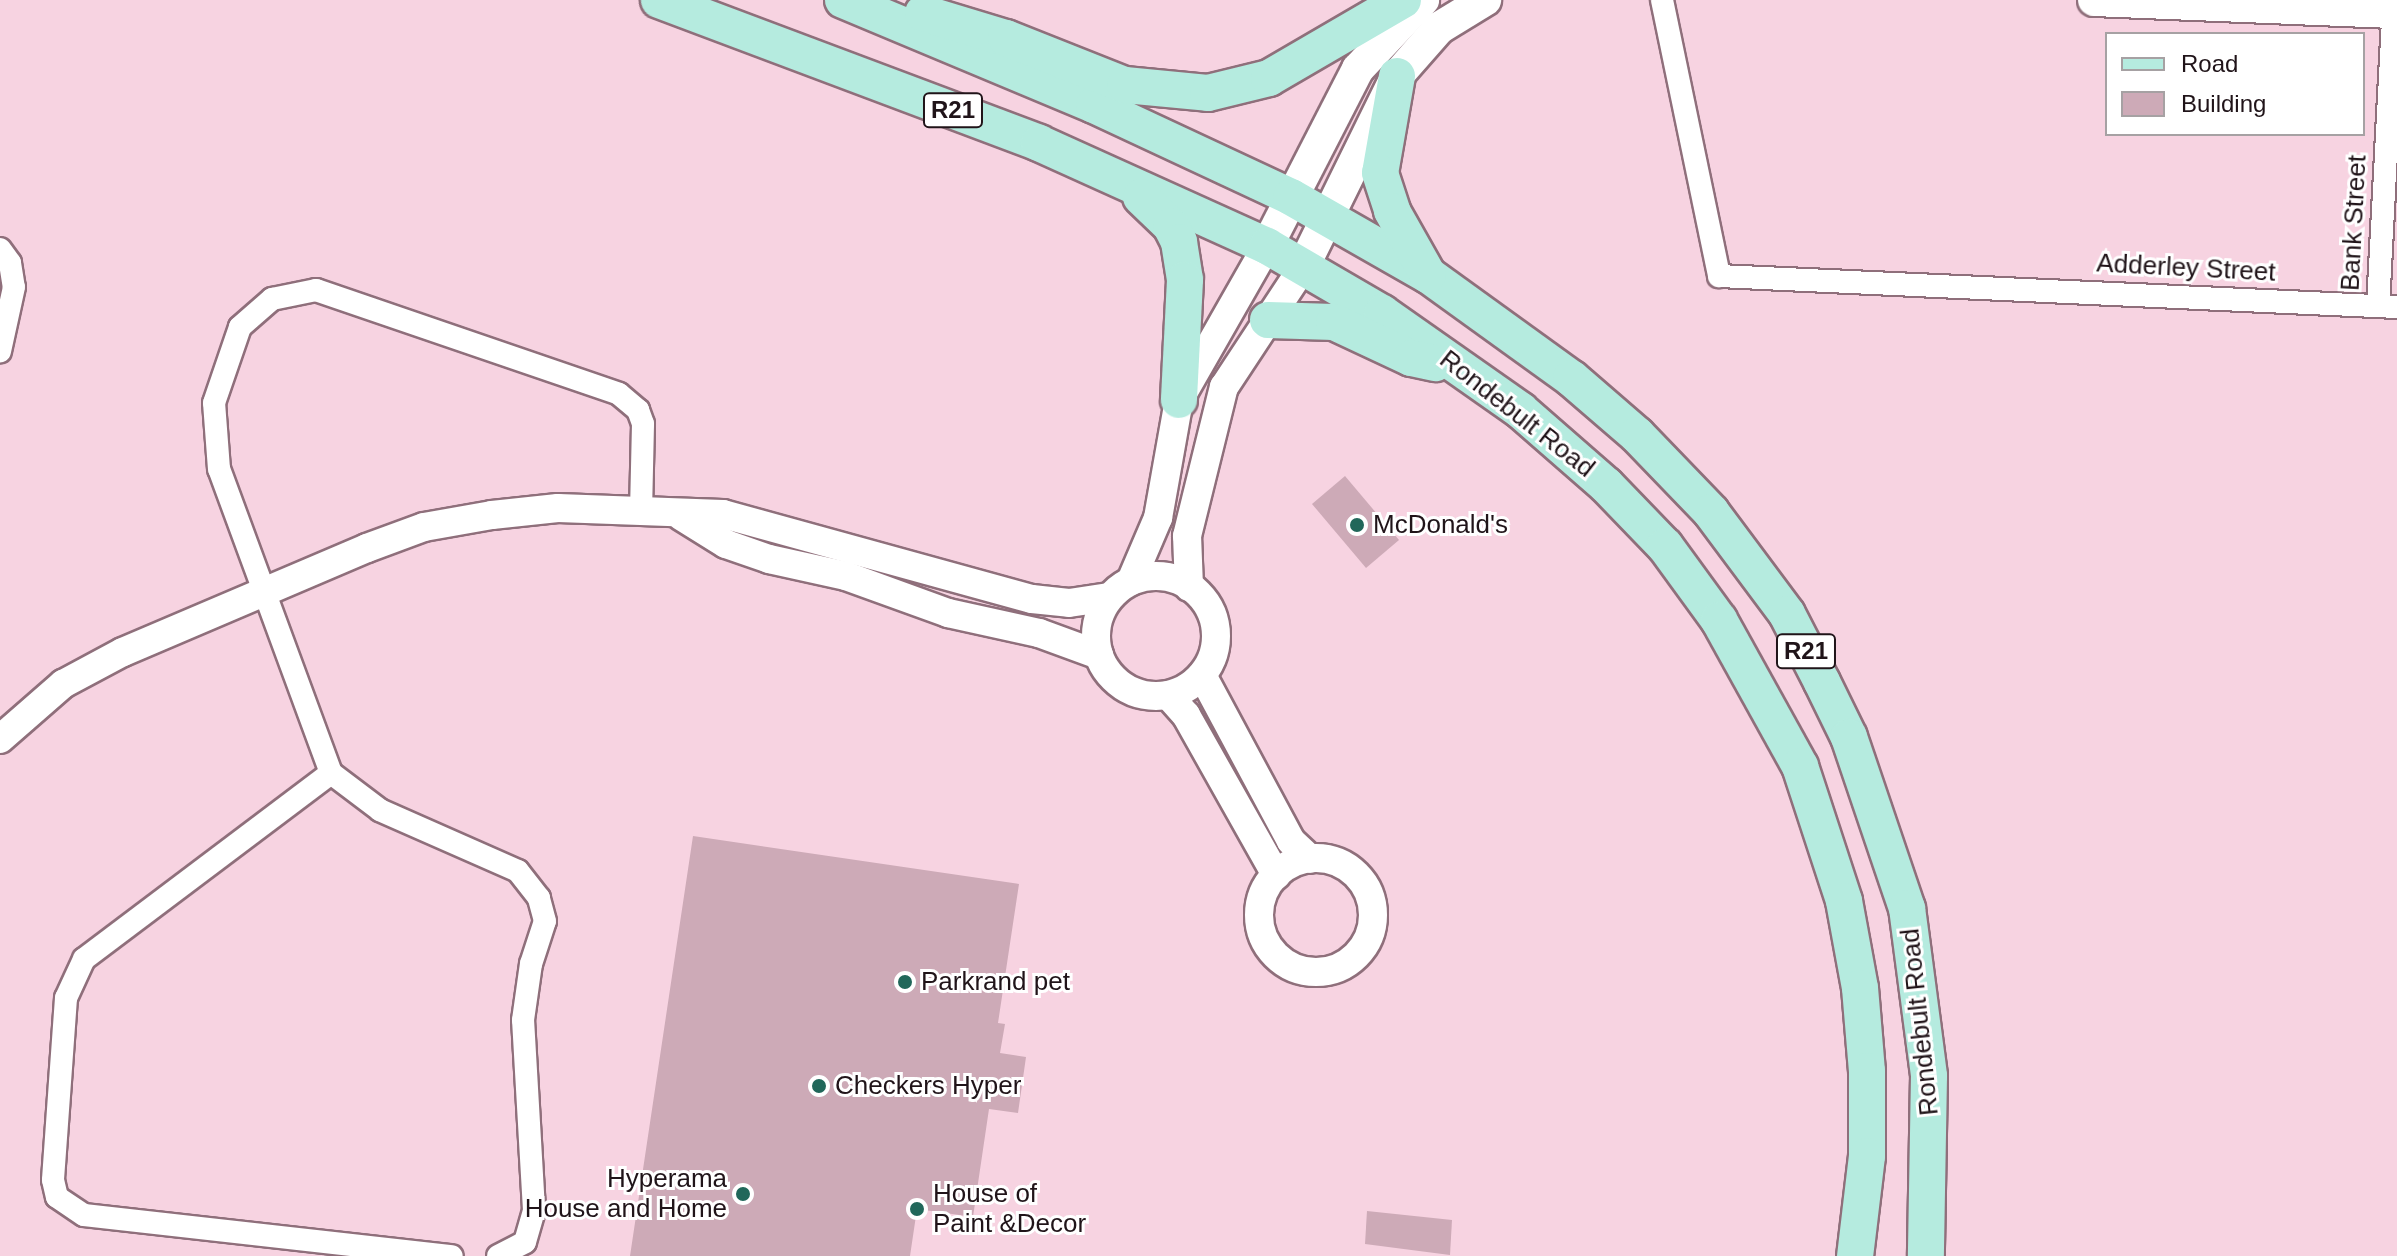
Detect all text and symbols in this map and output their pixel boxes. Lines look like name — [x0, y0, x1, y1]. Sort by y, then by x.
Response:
legend — [2105, 32, 2365, 136]
text: Road — [2181, 50, 2238, 77]
road number: R21 — [921, 90, 985, 130]
text: Building — [2181, 90, 2266, 117]
street label: Bank Street — [2335, 154, 2373, 292]
street label: Adderley Street — [2096, 248, 2276, 288]
street label: Rondebult Road — [1433, 344, 1601, 484]
place label: McDonald's — [1373, 509, 1508, 541]
marker: McDonald's — [1348, 516, 1366, 534]
road number: R21 — [1774, 631, 1838, 671]
street label: Rondebult Road — [1895, 927, 1945, 1117]
place label: Parkrand pet — [921, 966, 1070, 998]
marker: Parkrand pet — [896, 973, 914, 991]
place label: Checkers Hyper — [835, 1070, 1021, 1102]
marker: Checkers Hyper — [810, 1077, 828, 1095]
place label: Hyperama House and Home — [525, 1163, 727, 1224]
place label: House of Paint &Decor — [933, 1178, 1086, 1240]
marker: Hyperama House and Home — [734, 1185, 752, 1203]
marker: House of Paint &Decor — [908, 1200, 926, 1218]

